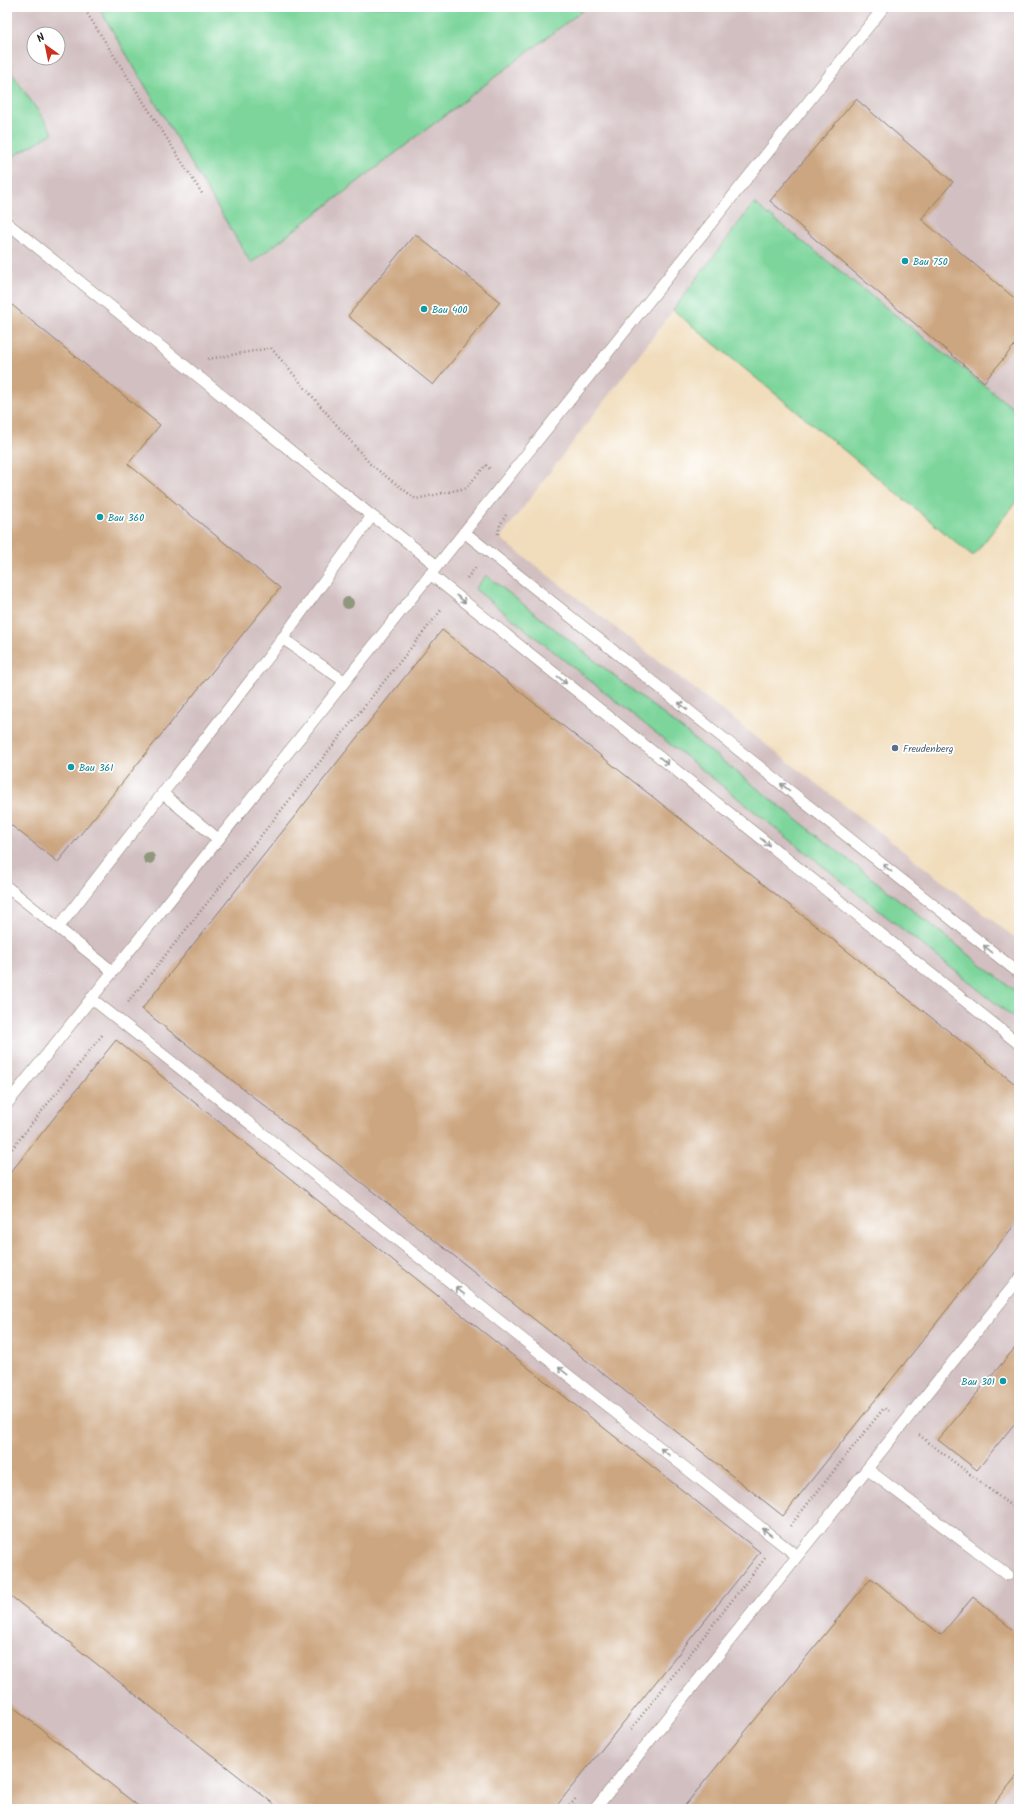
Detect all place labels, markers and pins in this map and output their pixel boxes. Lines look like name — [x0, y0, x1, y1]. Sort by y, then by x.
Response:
place label: Bau 750 — [913, 254, 948, 270]
marker: Bau 750 — [900, 256, 910, 266]
place label: Bau 400 — [432, 302, 467, 318]
marker: Bau 400 — [419, 304, 429, 314]
place label: Bau 360 — [108, 510, 144, 526]
marker: Bau 360 — [95, 512, 105, 522]
place label: Freudenberg — [903, 741, 954, 757]
marker: Freudenberg — [890, 743, 900, 753]
place label: Bau 361 — [79, 760, 113, 776]
marker: Bau 361 — [66, 762, 76, 772]
place label: Bau 301 — [961, 1374, 995, 1390]
marker: Bau 301 — [998, 1376, 1008, 1386]

